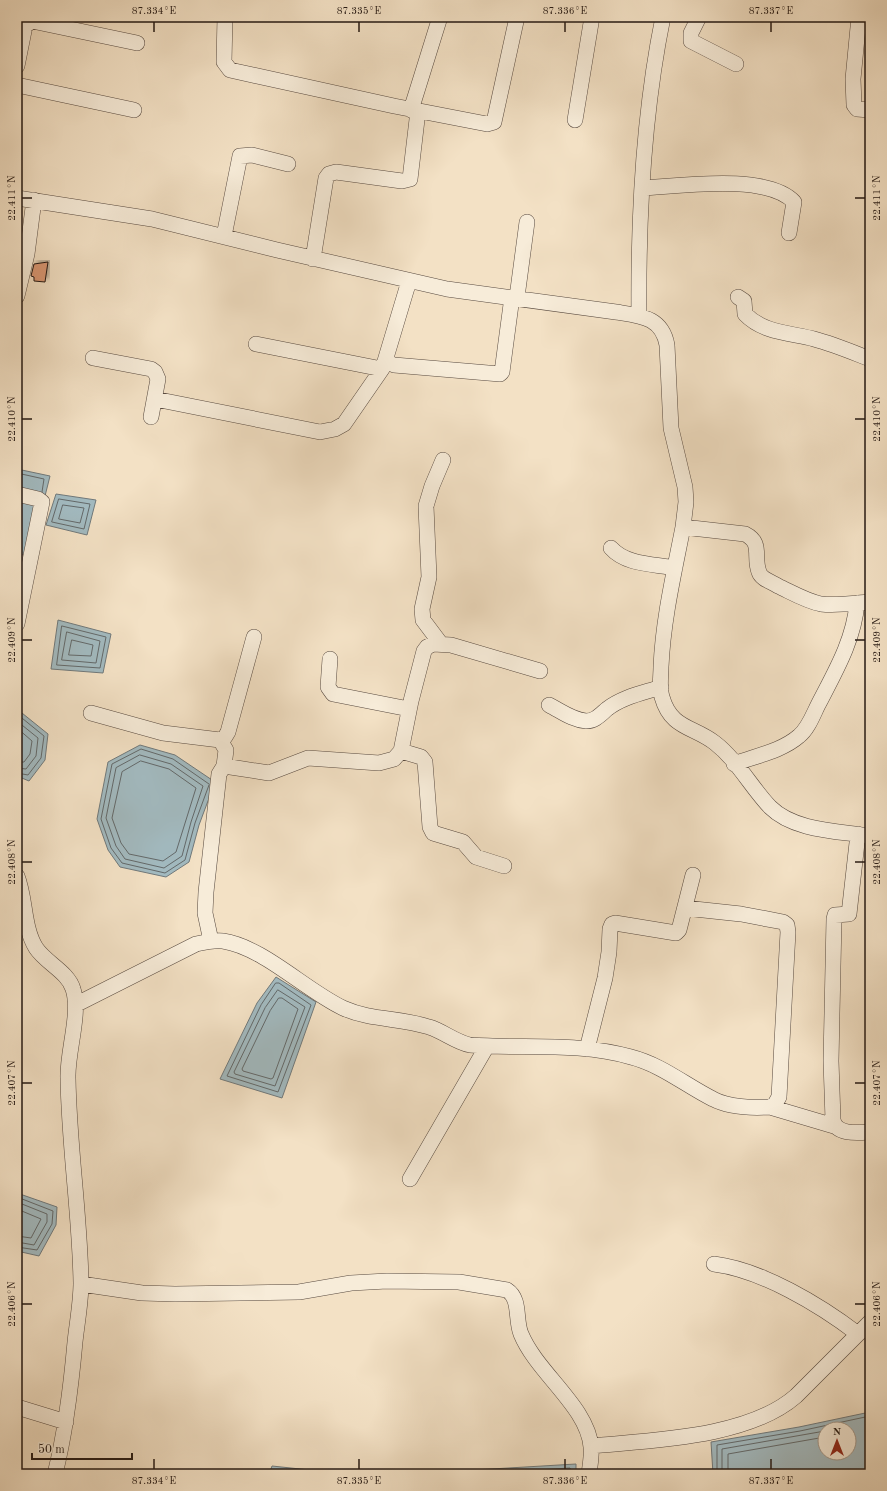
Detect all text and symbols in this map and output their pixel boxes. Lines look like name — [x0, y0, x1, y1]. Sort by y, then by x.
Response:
text: 87.334°E — [132, 6, 176, 16]
text: 87.335°E — [337, 6, 381, 16]
text: 87.336°E — [543, 6, 587, 16]
text: 87.337°E — [749, 6, 793, 16]
text: 22.411°N — [7, 175, 17, 221]
text: 22.411°N — [872, 175, 882, 221]
text: 22.410°N — [7, 396, 17, 442]
text: 22.410°N — [872, 396, 882, 442]
text: 22.409°N — [7, 617, 17, 663]
text: 22.409°N — [872, 617, 882, 663]
text: 22.408°N — [7, 839, 17, 885]
text: 22.408°N — [872, 839, 882, 885]
text: 22.407°N — [7, 1060, 17, 1106]
text: 22.407°N — [872, 1060, 882, 1106]
text: 22.406°N — [7, 1281, 17, 1327]
text: 22.406°N — [872, 1281, 882, 1327]
north arrow — [817, 1421, 857, 1461]
text: N — [833, 1427, 842, 1438]
scale bar — [32, 1435, 132, 1461]
text: 50 m — [38, 1443, 65, 1456]
text: 87.334°E — [132, 1476, 176, 1486]
text: 87.335°E — [337, 1476, 381, 1486]
text: 87.336°E — [543, 1476, 587, 1486]
text: 87.337°E — [749, 1476, 793, 1486]

